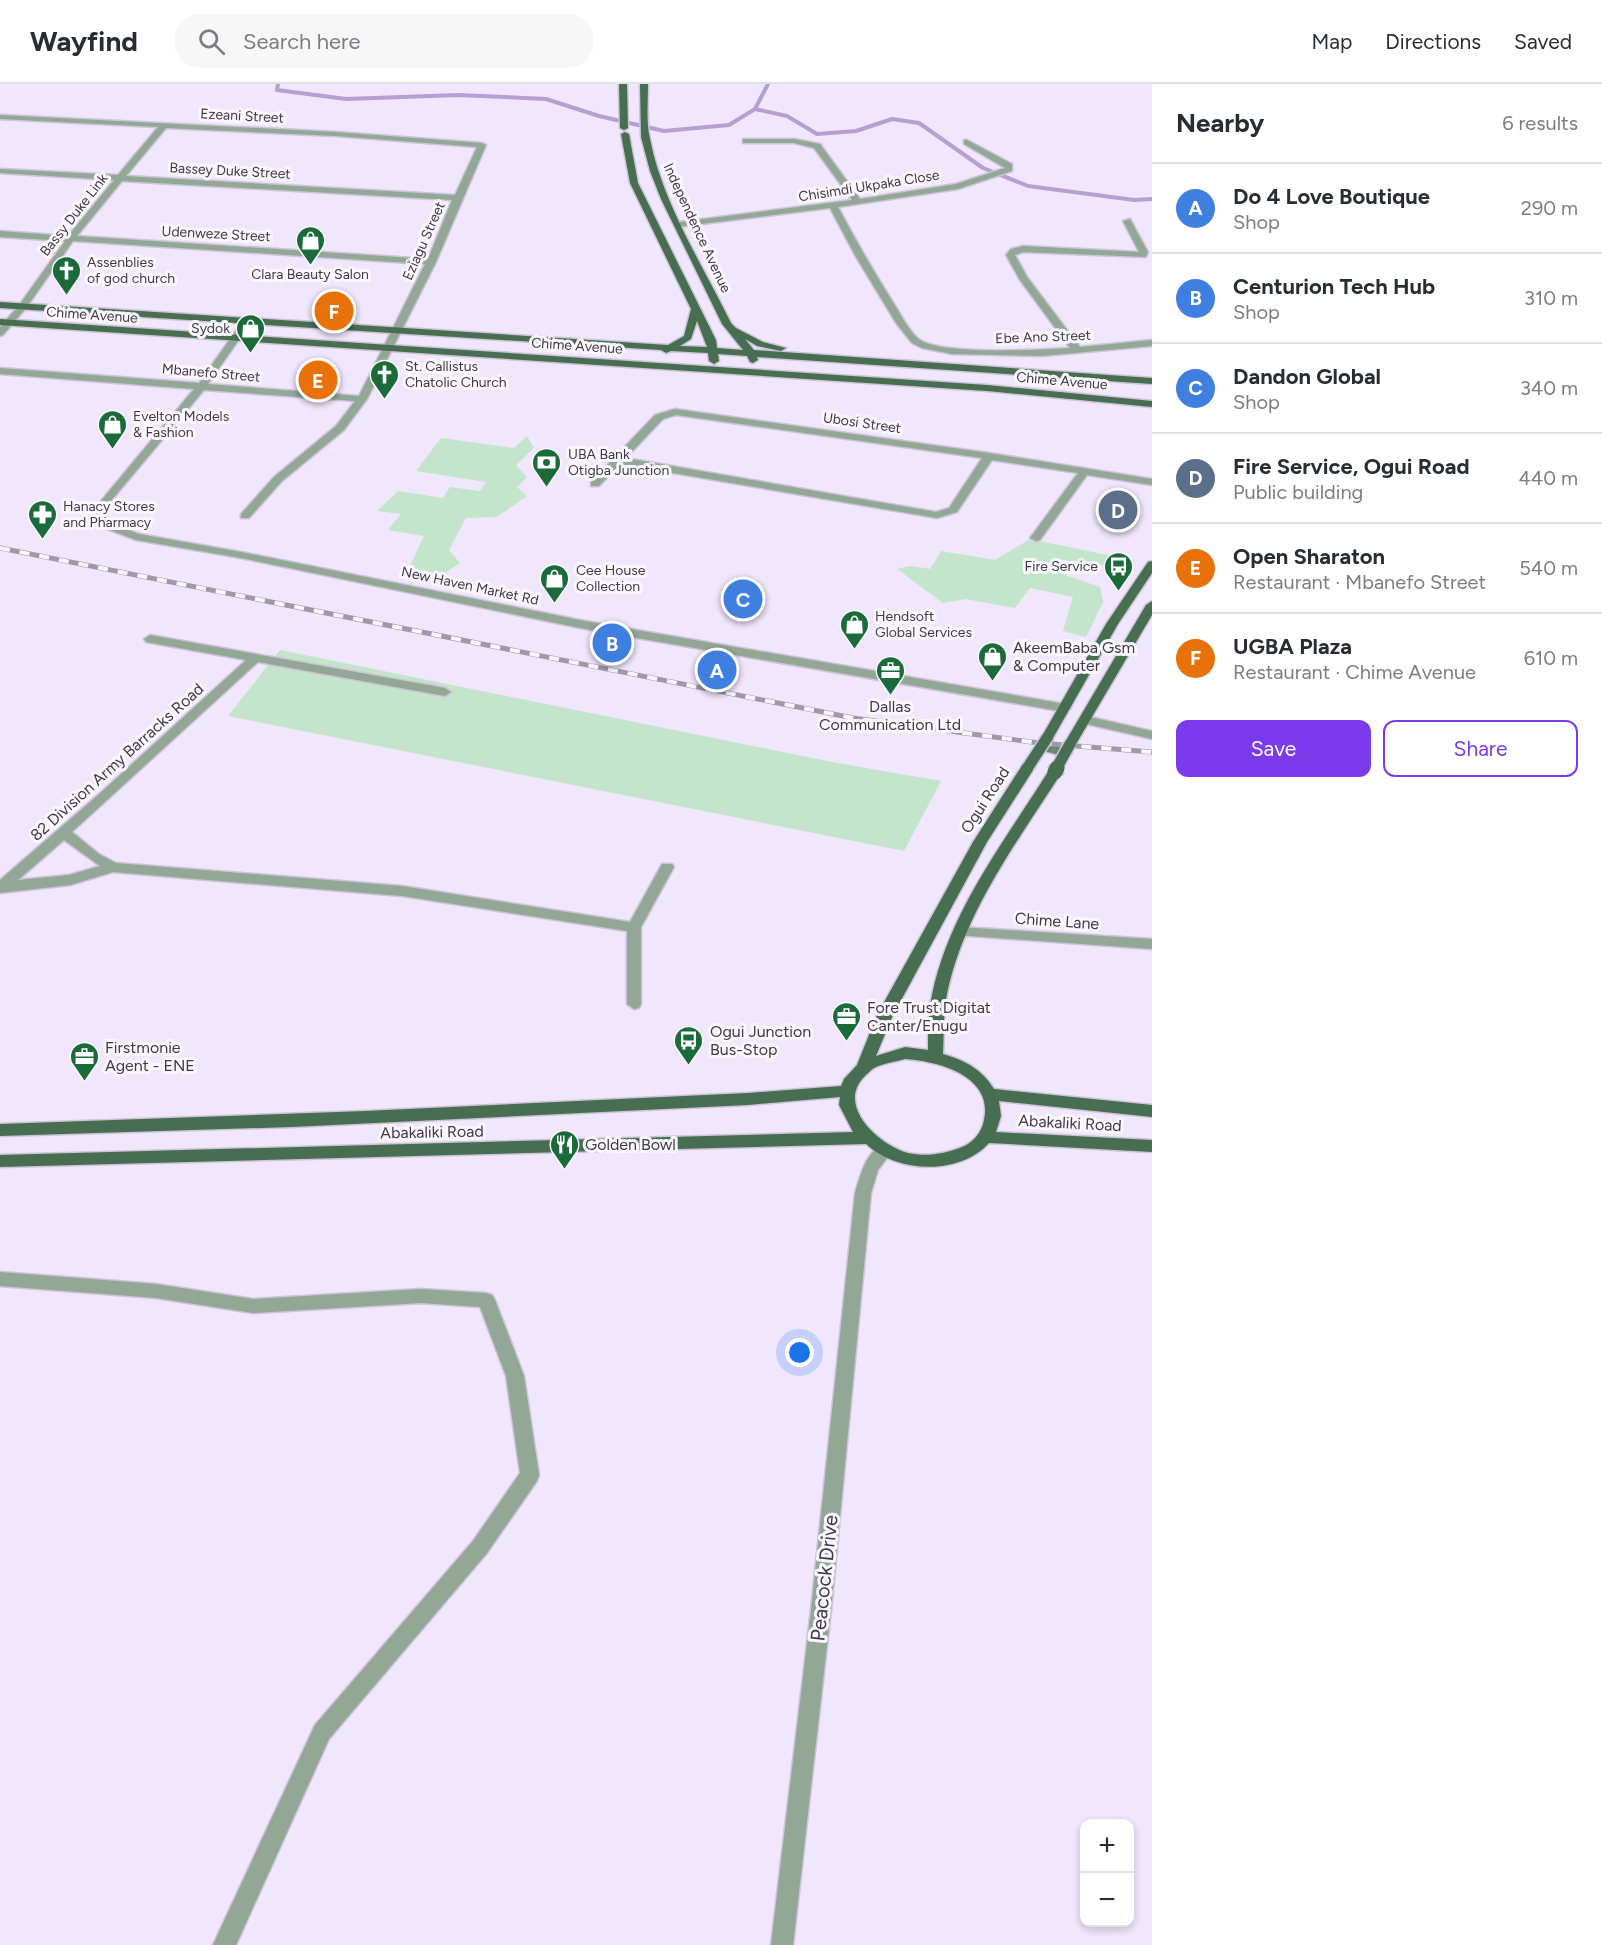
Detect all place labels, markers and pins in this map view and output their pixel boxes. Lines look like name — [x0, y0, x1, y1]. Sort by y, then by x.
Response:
shop icon: Clara Beauty Salon — [294, 224, 326, 266]
church icon: Assenblies of god church — [50, 254, 82, 296]
place label: Assenblies of god church — [87, 254, 175, 287]
place label: Clara Beauty Salon — [251, 266, 369, 283]
pin: F — [314, 288, 354, 334]
shop icon: Sydok — [235, 312, 267, 354]
place label: Sydok — [191, 320, 230, 337]
pin: E — [298, 358, 338, 402]
church icon: St. Callistus Chatolic Church — [368, 358, 400, 400]
place label: St. Callistus Chatolic Church — [405, 358, 507, 391]
shop icon: Evelton Models & Fashion — [96, 408, 128, 450]
place label: Evelton Models & Fashion — [133, 408, 229, 441]
bank icon: UBA Bank Otigba Junction — [531, 446, 563, 488]
place label: UBA Bank Otigba Junction — [568, 446, 669, 479]
pin: D — [1098, 488, 1138, 532]
pharmacy icon: Hanacy Stores and Pharmacy — [26, 498, 58, 540]
place label: Hanacy Stores and Pharmacy — [63, 498, 155, 531]
bus stop icon: Fire Service — [1103, 550, 1135, 592]
place label: Fire Service — [1025, 558, 1098, 575]
shop icon: Cee House Collection — [539, 562, 571, 604]
place label: Cee House Collection — [576, 562, 646, 595]
pin: C — [724, 576, 762, 622]
shop icon: Hendsoft Global Services — [838, 608, 870, 650]
place label: Hendsoft Global Services — [875, 608, 972, 641]
pin: B — [592, 620, 632, 666]
place label: AkeemBaba Gsm & Computer — [1013, 638, 1135, 675]
shop icon: AkeemBaba Gsm & Computer — [976, 640, 1008, 682]
pin: A — [698, 648, 736, 692]
office icon: Dallas Communication Ltd — [874, 654, 906, 696]
place label: Dallas Communication Ltd — [819, 697, 961, 734]
place label: Fore Trust Digitat Canter/Enugu — [867, 998, 991, 1035]
office icon: Fore Trust Digitat Canter/Enugu — [830, 1000, 862, 1042]
place label: Ogui Junction Bus-Stop — [710, 1022, 811, 1059]
bus stop icon: Ogui Junction Bus-Stop — [673, 1024, 705, 1066]
place label: Firstmonie Agent - ENE — [105, 1038, 195, 1075]
office icon: Firstmonie Agent - ENE — [68, 1040, 100, 1082]
restaurant icon: Golden Bowl — [548, 1128, 580, 1170]
place label: Golden Bowl — [585, 1135, 676, 1154]

